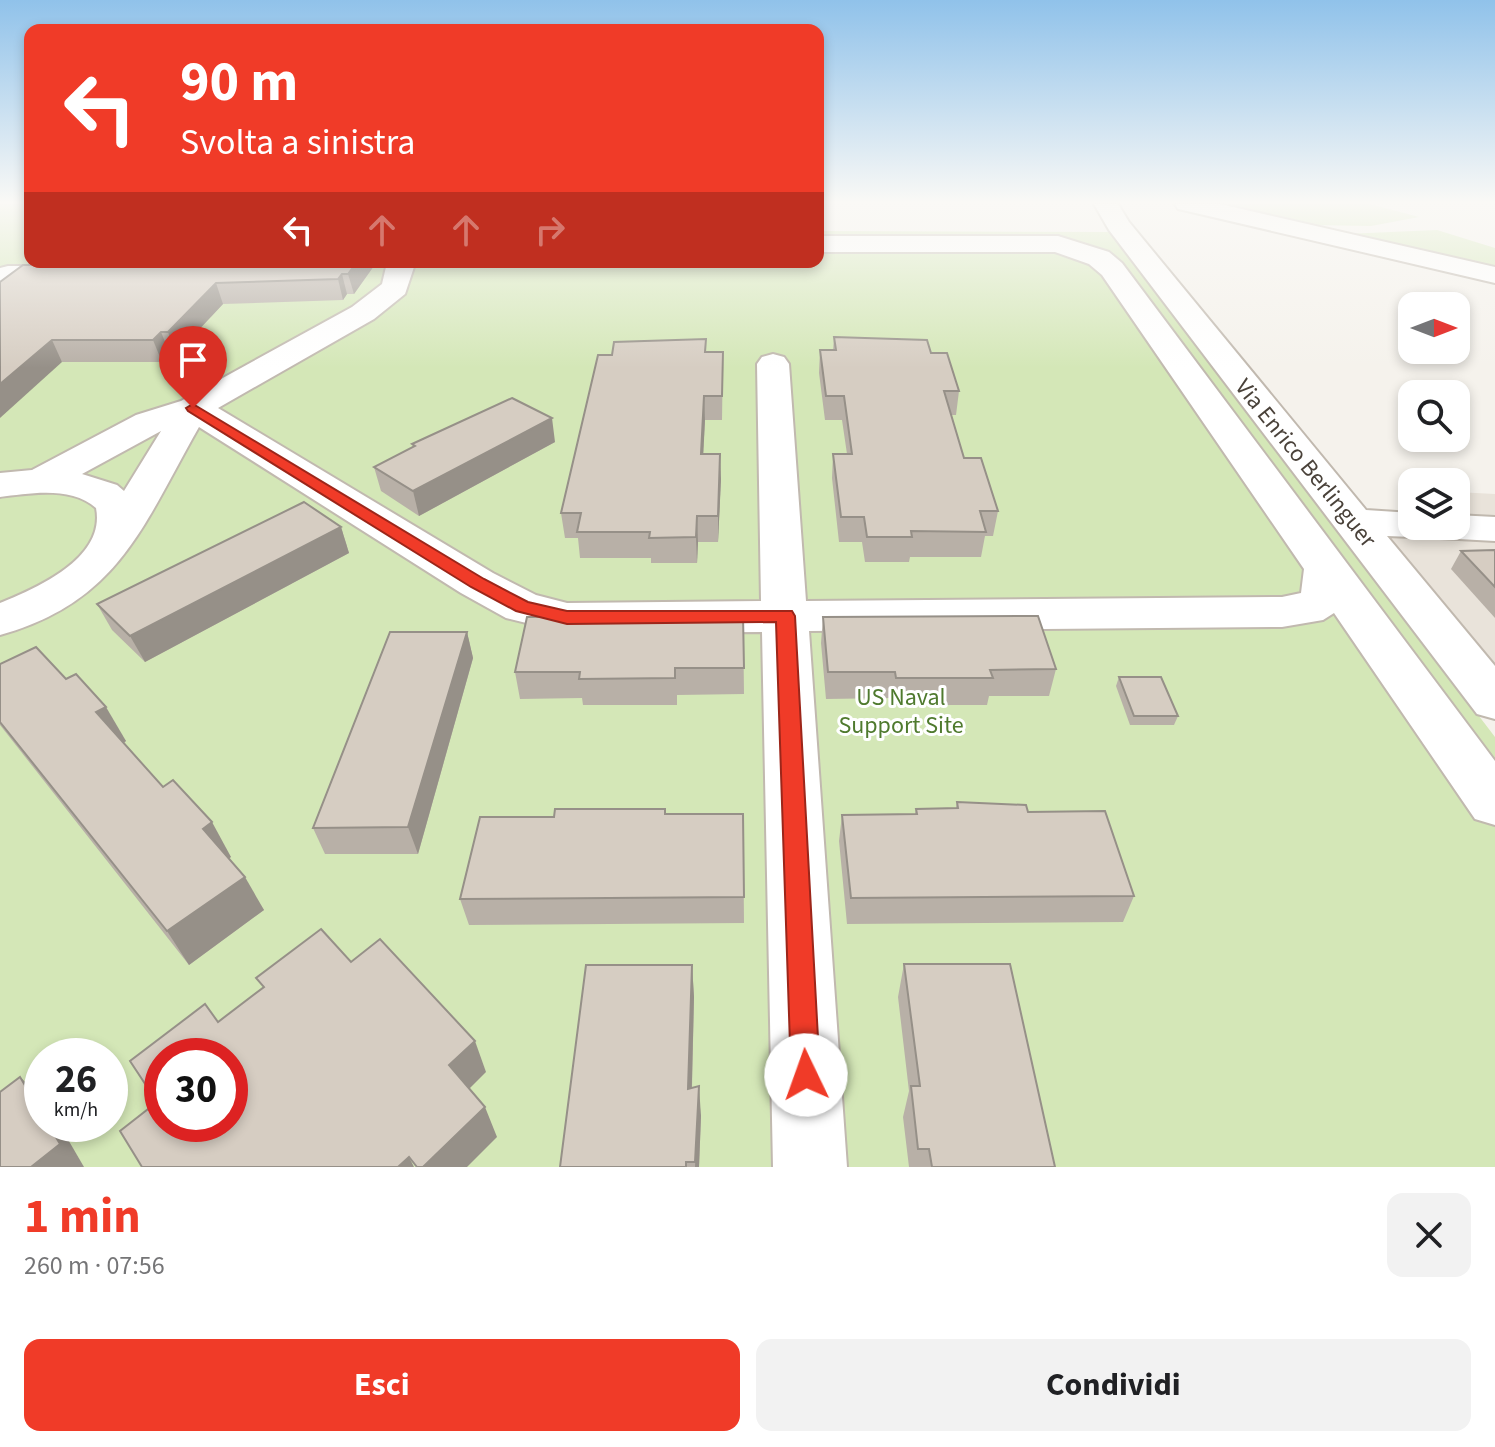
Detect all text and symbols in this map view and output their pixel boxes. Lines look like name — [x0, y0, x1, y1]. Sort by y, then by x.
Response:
text: 90 m — [180, 43, 298, 122]
icon: left — [48, 56, 152, 160]
text: Svolta a sinistra — [180, 117, 416, 168]
icon: left — [276, 208, 320, 252]
icon: ahead — [360, 208, 404, 252]
icon: ahead — [444, 208, 488, 252]
icon: right — [528, 208, 572, 252]
north arrow — [1398, 292, 1470, 364]
map controls — [1398, 292, 1470, 540]
pin — [159, 326, 227, 408]
icon: arrive — [171, 338, 215, 382]
street label: Via Enrico Berlinguer — [1226, 371, 1385, 556]
button: search — [1398, 380, 1470, 452]
button: layers — [1398, 468, 1470, 540]
park label: US Naval Support Site — [838, 680, 964, 743]
position arrow — [764, 1033, 848, 1117]
speed limit sign: 30 — [144, 1038, 248, 1142]
text: 26 — [55, 1051, 97, 1108]
text: km/h — [54, 1096, 98, 1124]
text: 1 min — [24, 1183, 141, 1251]
button: close — [1387, 1193, 1471, 1277]
text: 260 m · 07:56 — [24, 1247, 165, 1284]
button: Esci — [24, 1339, 740, 1431]
button: Condividi — [756, 1339, 1471, 1431]

